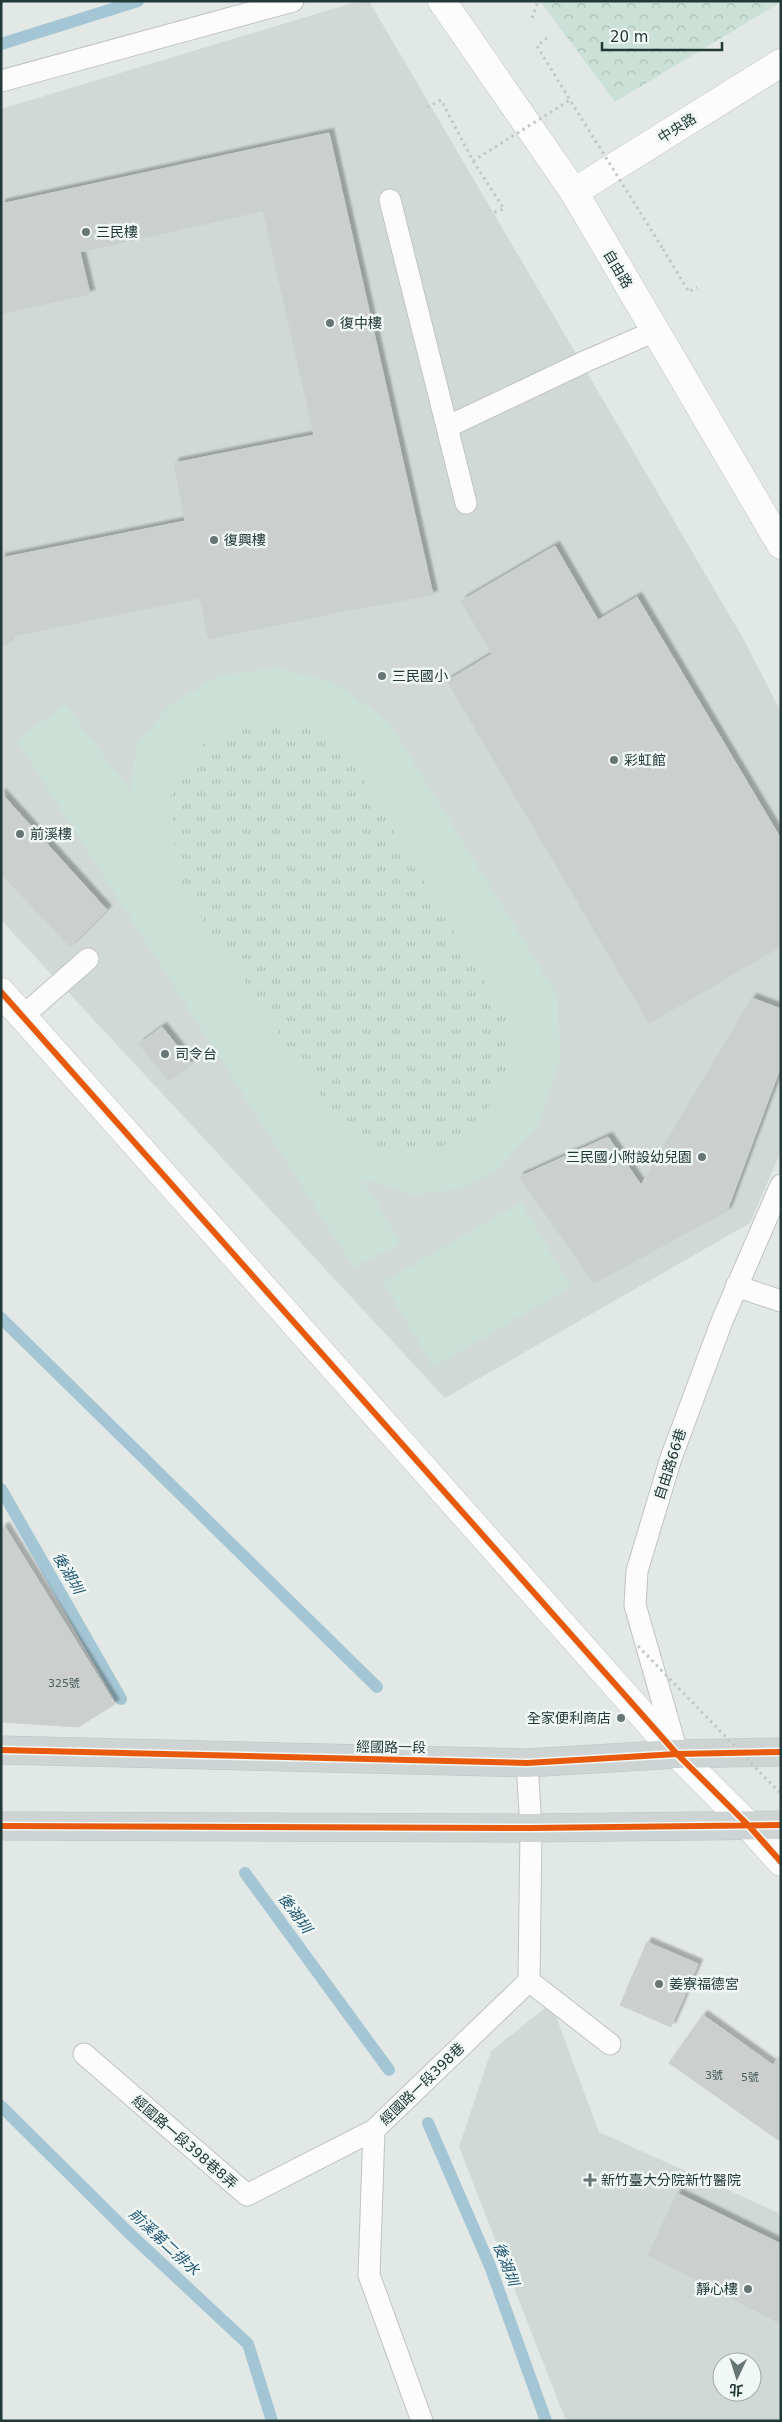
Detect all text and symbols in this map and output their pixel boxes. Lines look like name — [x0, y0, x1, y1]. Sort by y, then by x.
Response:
scale bar — [602, 20, 722, 52]
text: 20 m — [610, 28, 648, 46]
street label: 中央路 — [655, 110, 699, 146]
place label: 三民樓 — [96, 224, 138, 240]
marker: 三民樓 — [80, 226, 92, 238]
street label: 自由路 — [600, 247, 636, 291]
place label: 復中樓 — [340, 315, 382, 331]
marker: 復中樓 — [324, 317, 336, 329]
place label: 復興樓 — [224, 532, 266, 548]
marker: 復興樓 — [208, 534, 220, 546]
place label: 三民國小 — [392, 668, 448, 684]
marker: 三民國小 — [376, 670, 388, 682]
place label: 彩虹館 — [624, 752, 666, 768]
marker: 彩虹館 — [608, 754, 620, 766]
place label: 前溪樓 — [30, 826, 72, 842]
marker: 前溪樓 — [14, 828, 26, 840]
place label: 司令台 — [175, 1046, 217, 1062]
marker: 司令台 — [159, 1048, 171, 1060]
place label: 三民國小附設幼兒園 — [566, 1149, 692, 1165]
marker: 三民國小附設幼兒園 — [696, 1151, 708, 1163]
street label: 自由路66巷 — [651, 1426, 689, 1502]
water label: 後湖圳 — [49, 1549, 88, 1599]
house number: 325號 — [48, 1677, 80, 1690]
place label: 全家便利商店 — [527, 1710, 611, 1726]
marker: 全家便利商店 — [615, 1712, 627, 1724]
street label: 經國路一段 — [356, 1738, 426, 1756]
water label: 後湖圳 — [274, 1890, 317, 1938]
place label: 姜寮福德宮 — [669, 1976, 739, 1992]
marker: 姜寮福德宮 — [653, 1978, 665, 1990]
street label: 經國路一段398巷 — [377, 2040, 467, 2128]
house number: 3號 — [705, 2069, 723, 2082]
house number: 5號 — [741, 2071, 759, 2084]
street label: 經國路一段398巷8弄 — [129, 2092, 241, 2192]
place label: 新竹臺大分院新竹醫院 — [601, 2172, 741, 2188]
marker: 新竹臺大分院新竹醫院 — [583, 2173, 597, 2187]
water label: 前溪第二排水 — [125, 2205, 204, 2280]
water label: 後湖圳 — [490, 2240, 523, 2290]
place label: 靜心樓 — [696, 2281, 738, 2297]
marker: 靜心樓 — [742, 2283, 754, 2295]
north arrow — [712, 2352, 762, 2402]
text: 北 — [729, 2381, 744, 2398]

